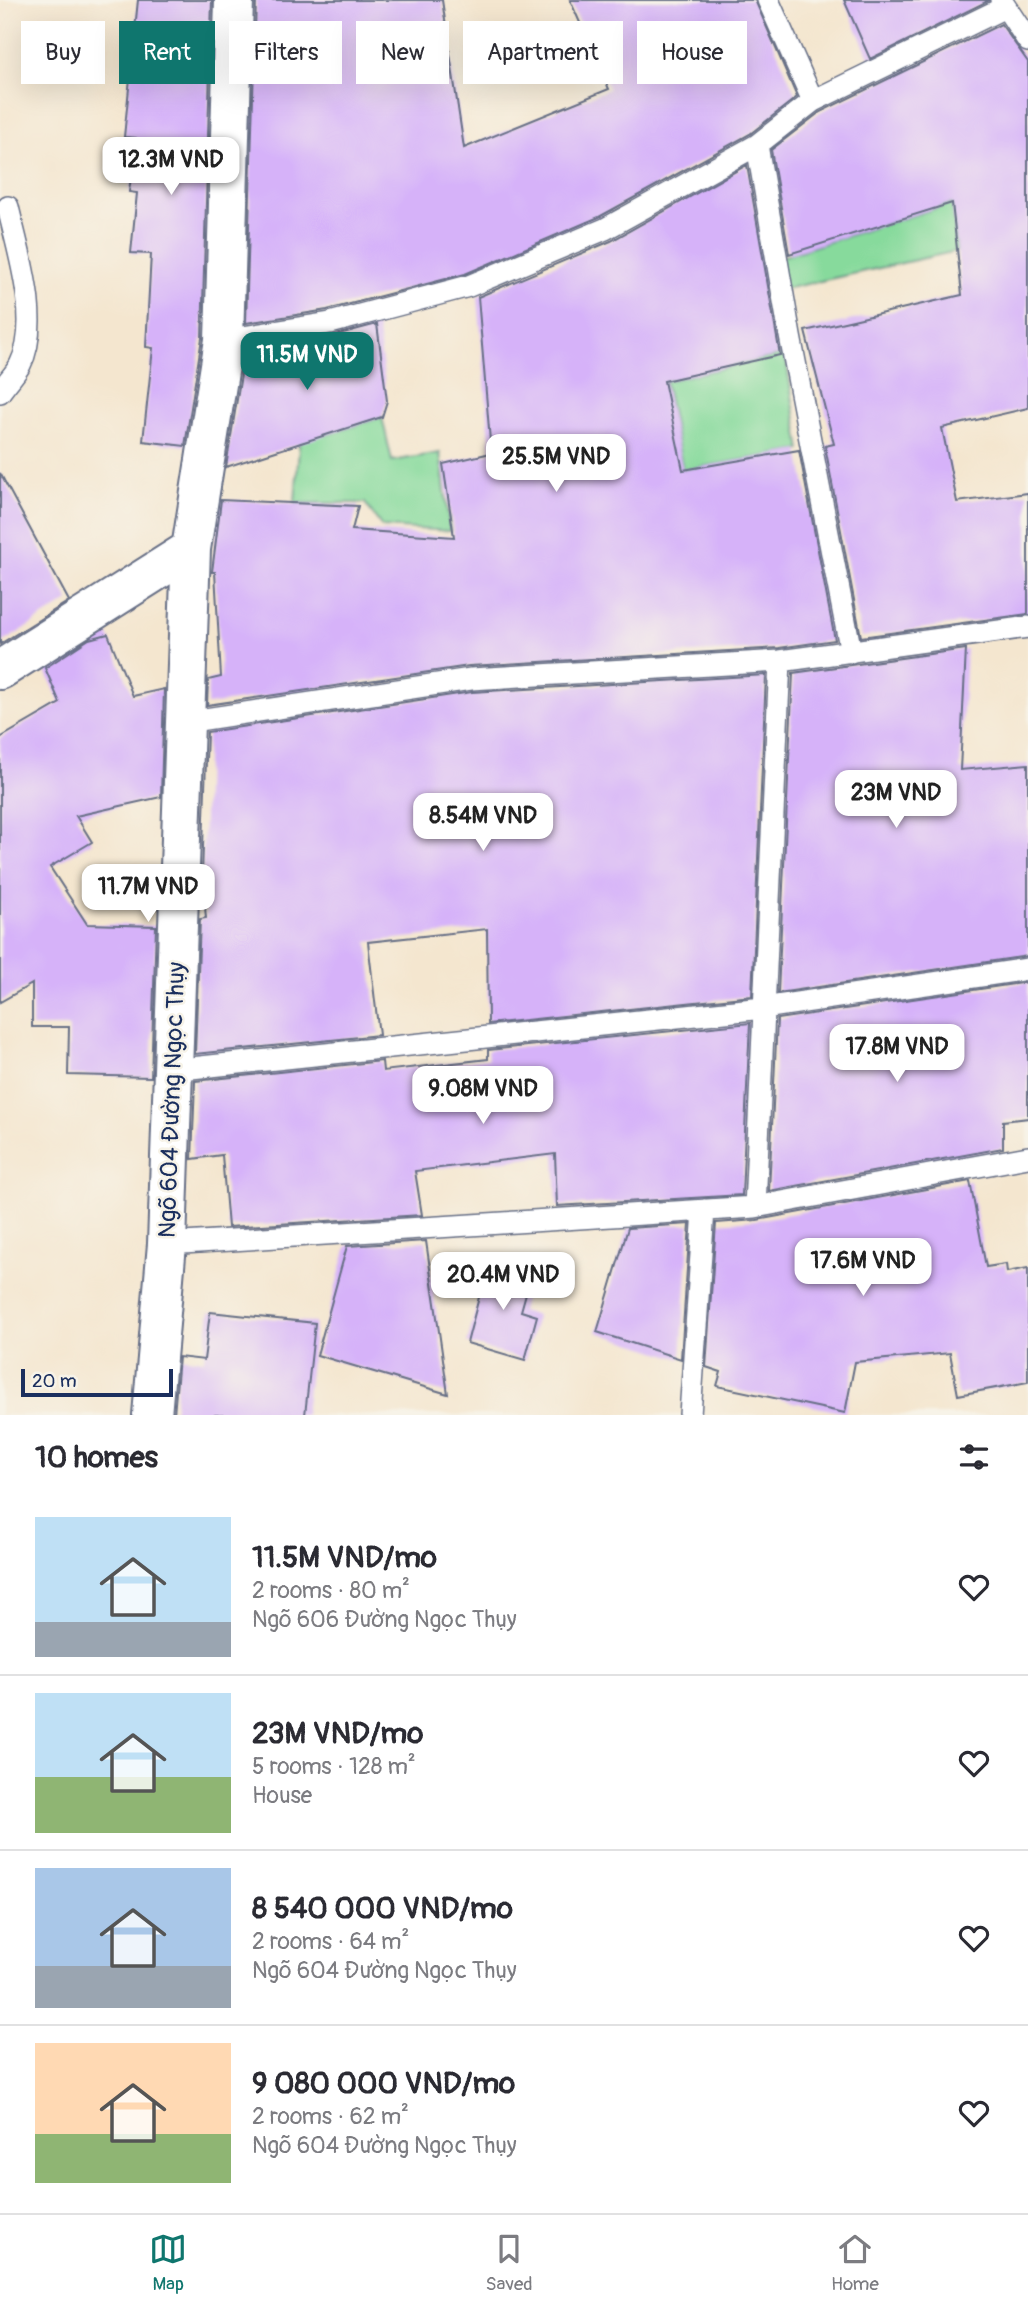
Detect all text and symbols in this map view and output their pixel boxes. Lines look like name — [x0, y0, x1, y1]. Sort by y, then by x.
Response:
chip: Buy — [21, 21, 105, 84]
chip: Rent — [119, 21, 215, 84]
chip: Filters — [229, 21, 342, 84]
chip: New — [356, 21, 449, 84]
chip: Apartment — [463, 21, 623, 84]
chip: House — [637, 21, 747, 84]
pin: 12.3M VND — [91, 138, 251, 197]
text: 12.3M VND — [118, 145, 224, 174]
pin: 11.5M VND — [227, 332, 387, 392]
text: 11.5M VND — [257, 340, 357, 369]
pin: 25.5M VND — [476, 434, 636, 494]
text: 25.5M VND — [502, 442, 610, 471]
pin: 23M VND — [831, 770, 961, 830]
text: 23M VND — [851, 778, 941, 807]
pin: 8.54M VND — [403, 794, 563, 853]
text: 8.54M VND — [429, 801, 537, 830]
pin: 11.7M VND — [68, 864, 228, 924]
text: 11.7M VND — [98, 872, 198, 901]
street label: Ngõ 604 Đường Ngọc Thụy — [153, 962, 191, 1238]
pin: 17.8M VND — [817, 1024, 977, 1084]
text: 17.8M VND — [845, 1032, 949, 1061]
pin: 9.08M VND — [403, 1066, 563, 1126]
text: 9.08M VND — [428, 1074, 538, 1103]
pin: 17.6M VND — [783, 1238, 943, 1298]
text: 17.6M VND — [811, 1246, 915, 1275]
pin: 20.4M VND — [423, 1252, 583, 1312]
text: 20.4M VND — [447, 1260, 559, 1289]
scale bar — [21, 1366, 173, 1398]
text: 20 m — [32, 1369, 77, 1393]
icon: filters — [955, 1438, 993, 1476]
text: 10 homes — [35, 1439, 158, 1476]
text: 11.5M VND/mo — [252, 1539, 437, 1576]
icon: home — [91, 1545, 175, 1629]
icon: heart — [955, 1568, 993, 1606]
text: 2 rooms · 80 m² — [252, 1576, 410, 1605]
text: Ngõ 606 Đường Ngọc Thụy — [252, 1605, 517, 1634]
text: 23M VND/mo — [252, 1715, 423, 1752]
icon: home — [91, 1721, 175, 1805]
icon: heart — [955, 1744, 993, 1782]
text: 5 rooms · 128 m² — [252, 1752, 416, 1781]
text: House — [252, 1781, 312, 1810]
text: 8 540 000 VND/mo — [252, 1890, 513, 1927]
icon: home — [91, 1896, 175, 1980]
icon: heart — [955, 1919, 993, 1957]
text: 2 rooms · 64 m² — [252, 1927, 409, 1956]
text: Ngõ 604 Đường Ngọc Thụy — [252, 1956, 517, 1985]
text: 9 080 000 VND/mo — [252, 2065, 515, 2102]
icon: home — [91, 2071, 175, 2155]
icon: heart — [955, 2094, 993, 2132]
text: 2 rooms · 62 m² — [252, 2102, 409, 2131]
text: Ngõ 604 Đường Ngọc Thụy — [252, 2131, 517, 2160]
tab: Map — [149, 2230, 187, 2296]
tab: Saved — [485, 2230, 533, 2296]
tab: Home — [831, 2230, 879, 2296]

